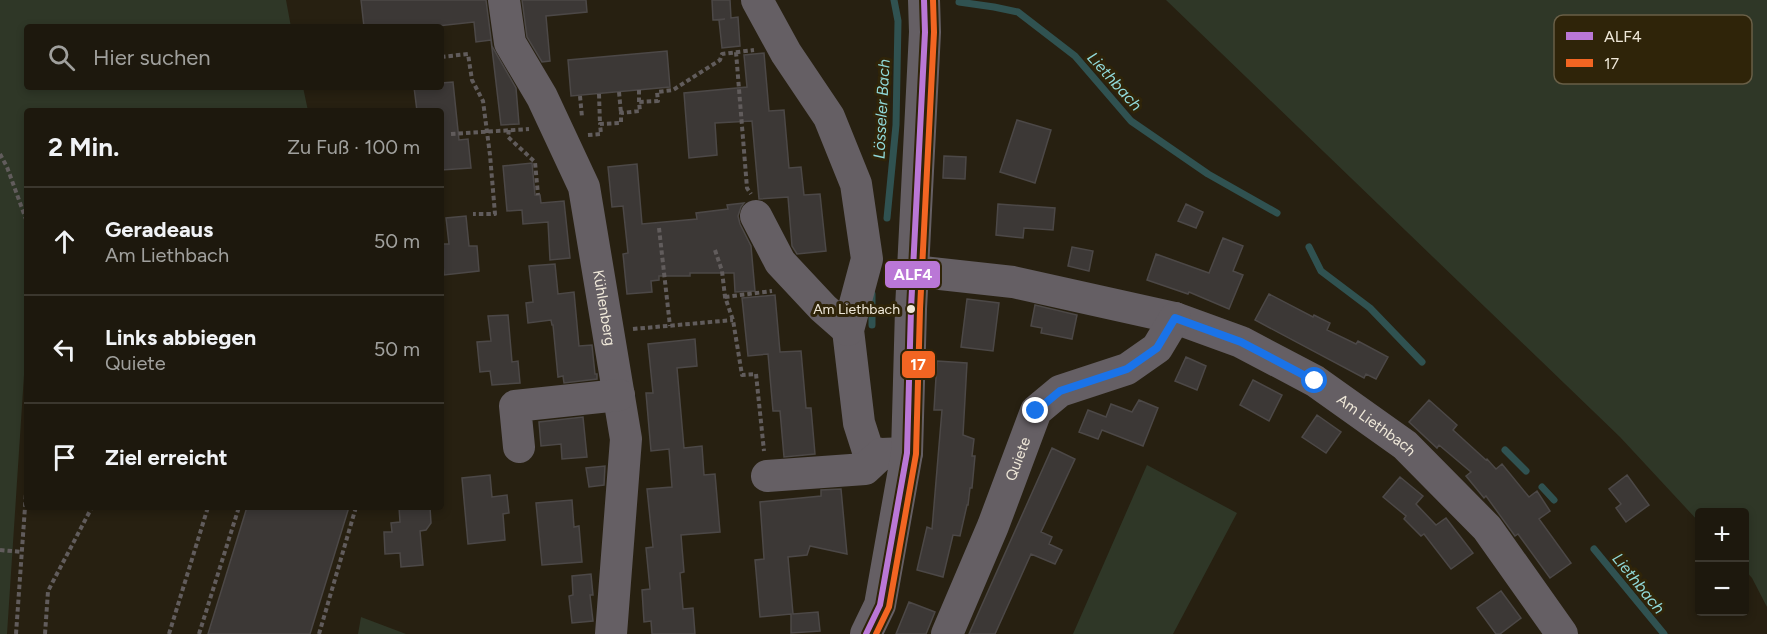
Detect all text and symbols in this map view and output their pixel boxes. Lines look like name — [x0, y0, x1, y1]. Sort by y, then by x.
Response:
legend — [1554, 15, 1752, 84]
search box — [24, 24, 444, 90]
text: ALF4 — [1604, 27, 1642, 46]
icon: search — [45, 41, 78, 74]
text: Hier suchen — [93, 44, 211, 71]
water label: Liethbach — [1083, 48, 1146, 115]
text: 17 — [1604, 54, 1620, 73]
water label: Lösseler Bach — [869, 59, 894, 159]
text: 2 Min. — [48, 131, 120, 163]
text: Zu Fuß · 100 m — [287, 135, 420, 159]
text: Geradeaus — [105, 216, 213, 243]
icon: ahead — [48, 225, 81, 258]
text: 50 m — [374, 229, 420, 253]
text: Am Liethbach — [105, 243, 229, 267]
line badge: ALF4 — [884, 260, 941, 289]
text: ALF4 — [893, 265, 933, 284]
street label: Kühlenberg — [589, 269, 619, 347]
place label: Am Liethbach — [813, 301, 900, 318]
marker: Am Liethbach — [905, 303, 917, 315]
text: Links abbiegen — [105, 324, 256, 351]
icon: left — [48, 333, 81, 366]
text: 50 m — [374, 337, 420, 361]
line badge: 17 — [901, 350, 936, 379]
text: Quiete — [105, 351, 166, 375]
text: 17 — [910, 355, 926, 374]
route start — [1301, 367, 1327, 393]
street label: Am Liethbach — [1333, 390, 1420, 460]
route end — [1022, 397, 1048, 423]
street label: Quiete — [1002, 434, 1034, 483]
icon: arrive — [48, 441, 81, 474]
text: Ziel erreicht — [105, 444, 228, 471]
map controls — [1695, 508, 1749, 616]
button: + — [1695, 508, 1749, 562]
water label: Liethbach — [1608, 549, 1669, 617]
button: − — [1695, 562, 1749, 616]

